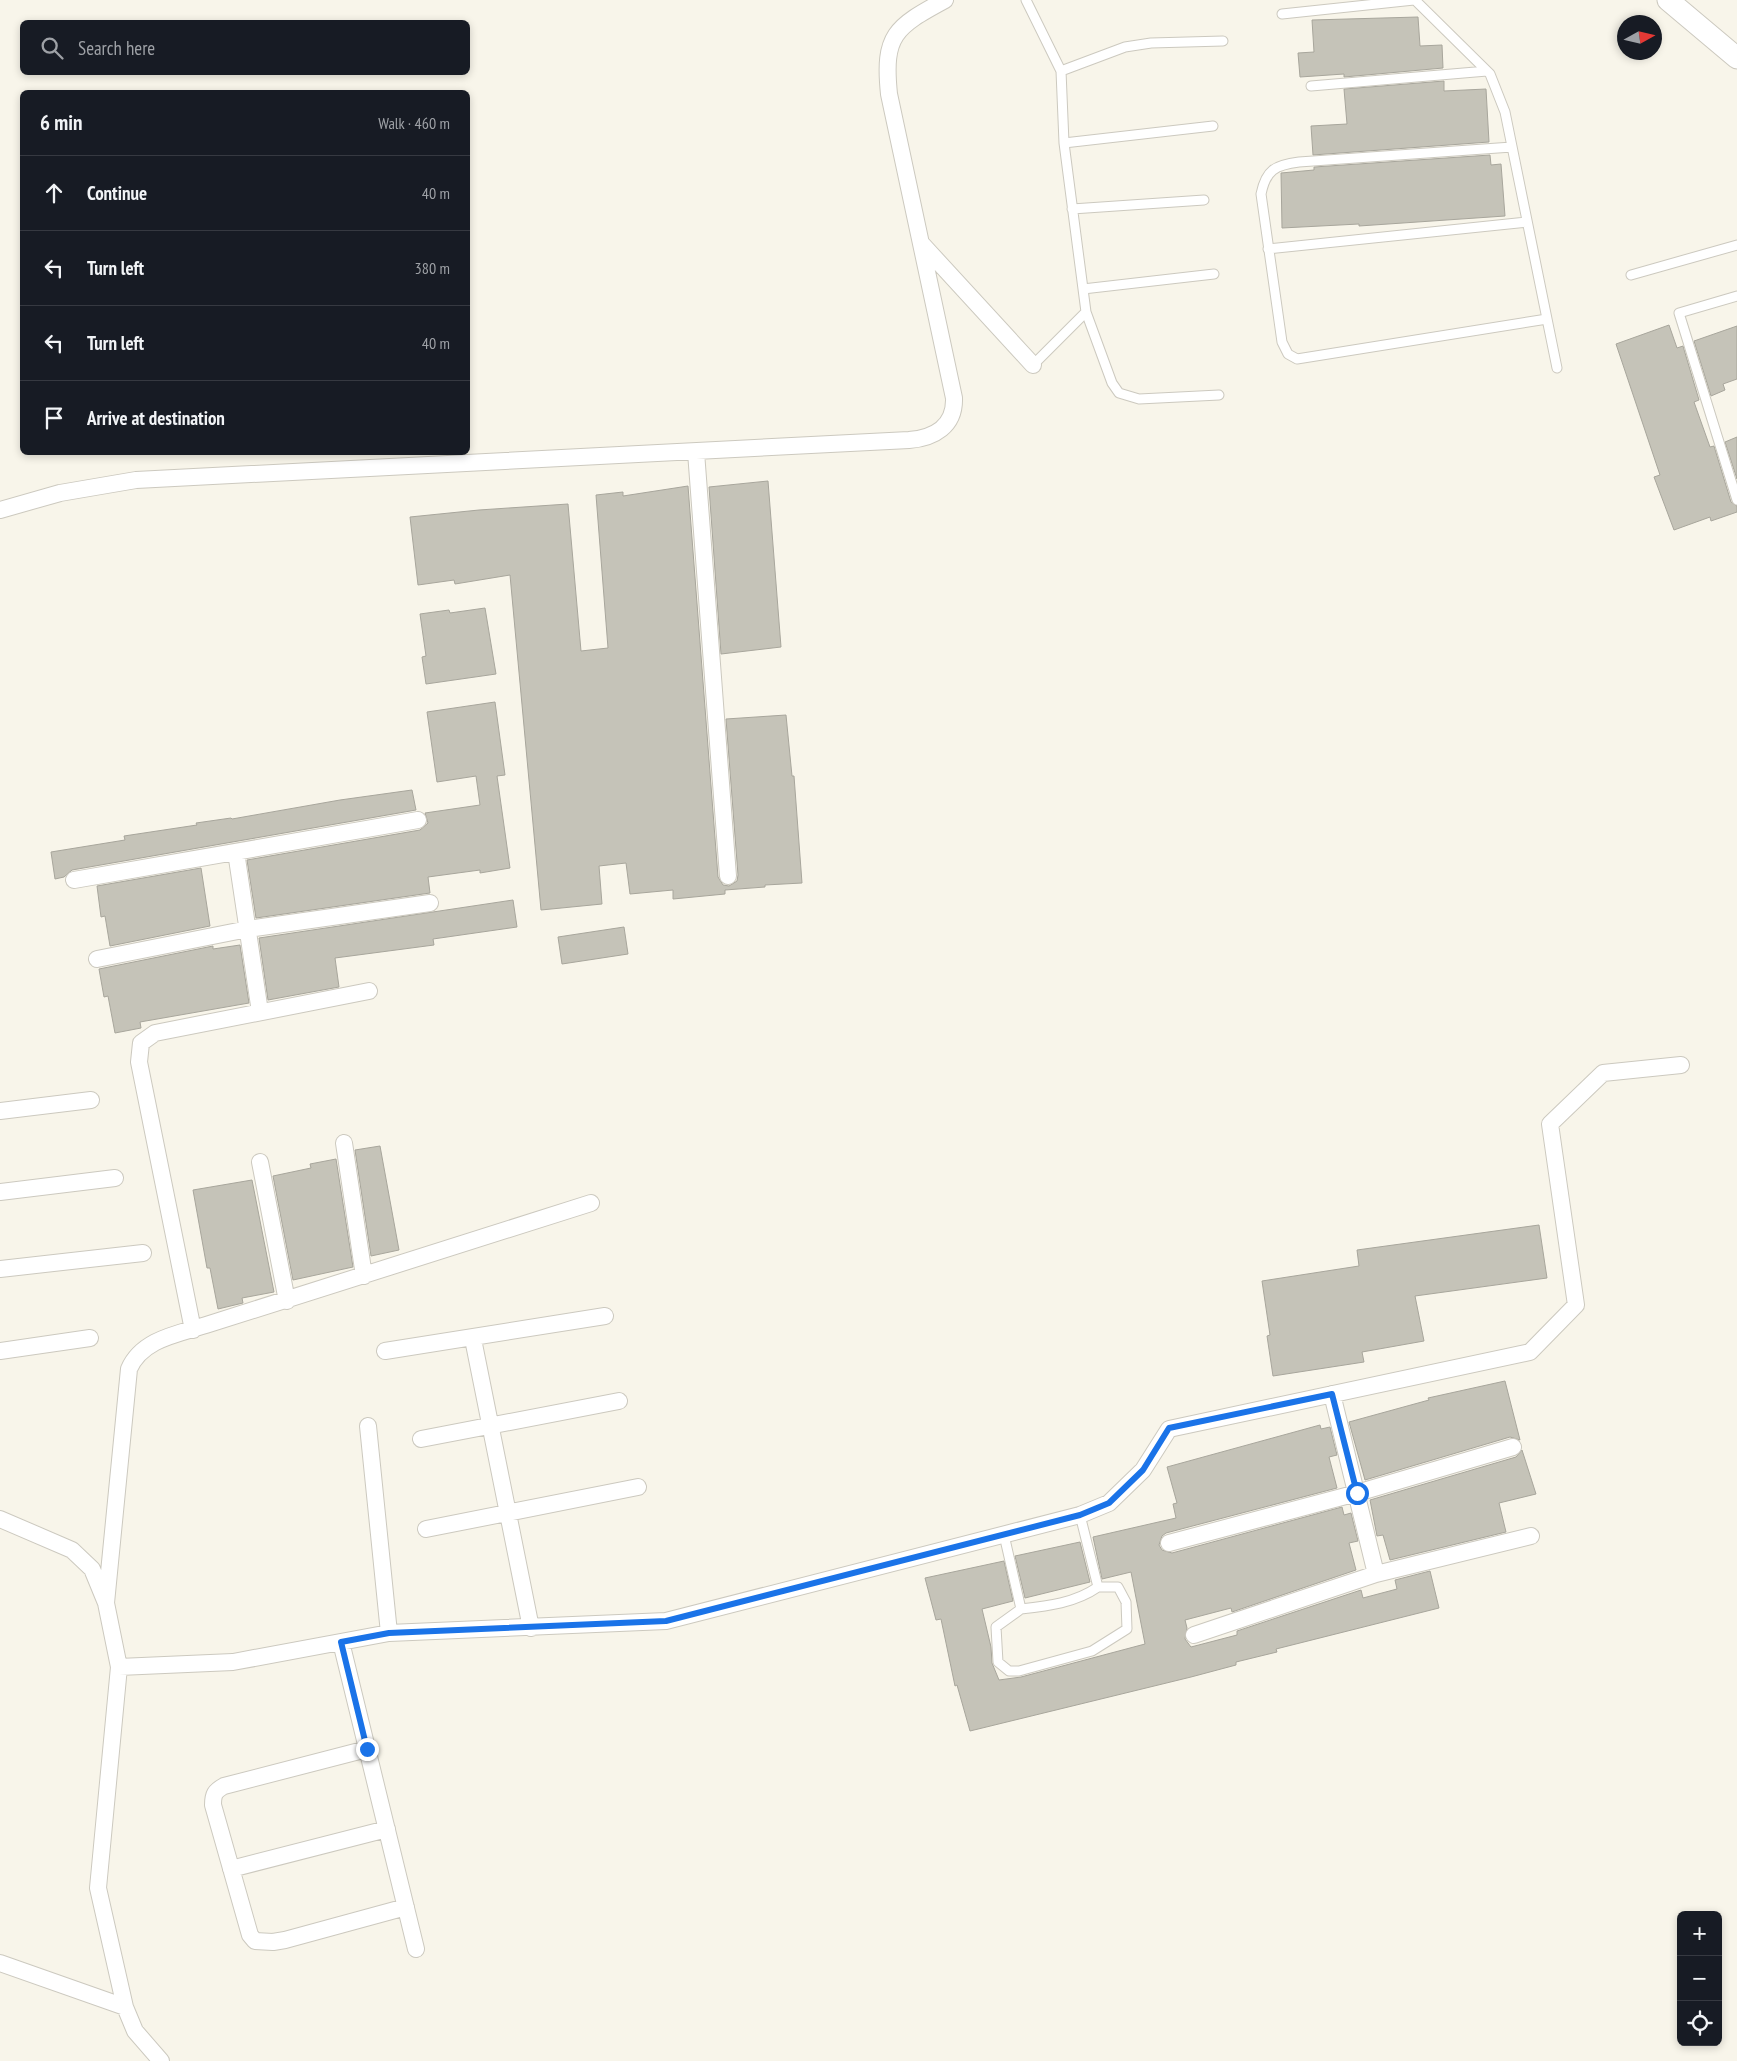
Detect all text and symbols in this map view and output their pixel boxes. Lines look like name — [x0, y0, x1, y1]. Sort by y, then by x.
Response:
north arrow — [1617, 15, 1662, 60]
search box — [20, 20, 470, 75]
icon: search — [38, 34, 66, 62]
text: Search here — [78, 36, 155, 60]
text: 6 min — [40, 109, 82, 136]
text: Walk · 460 m — [378, 113, 450, 133]
icon: ahead — [40, 179, 68, 207]
text: Continue — [87, 181, 147, 205]
text: 40 m — [422, 183, 450, 203]
icon: left — [40, 254, 68, 282]
text: Turn left — [87, 256, 144, 280]
text: 380 m — [415, 258, 450, 278]
icon: left — [40, 329, 68, 357]
text: Turn left — [87, 331, 144, 355]
text: 40 m — [422, 333, 450, 353]
icon: arrive — [40, 404, 68, 432]
text: Arrive at destination — [87, 406, 225, 430]
route start — [1346, 1482, 1369, 1505]
route end — [356, 1738, 379, 1761]
map controls — [1677, 1911, 1722, 2046]
button: + — [1677, 1911, 1722, 1956]
button: − — [1677, 1956, 1722, 2001]
button: locate — [1677, 2001, 1722, 2046]

